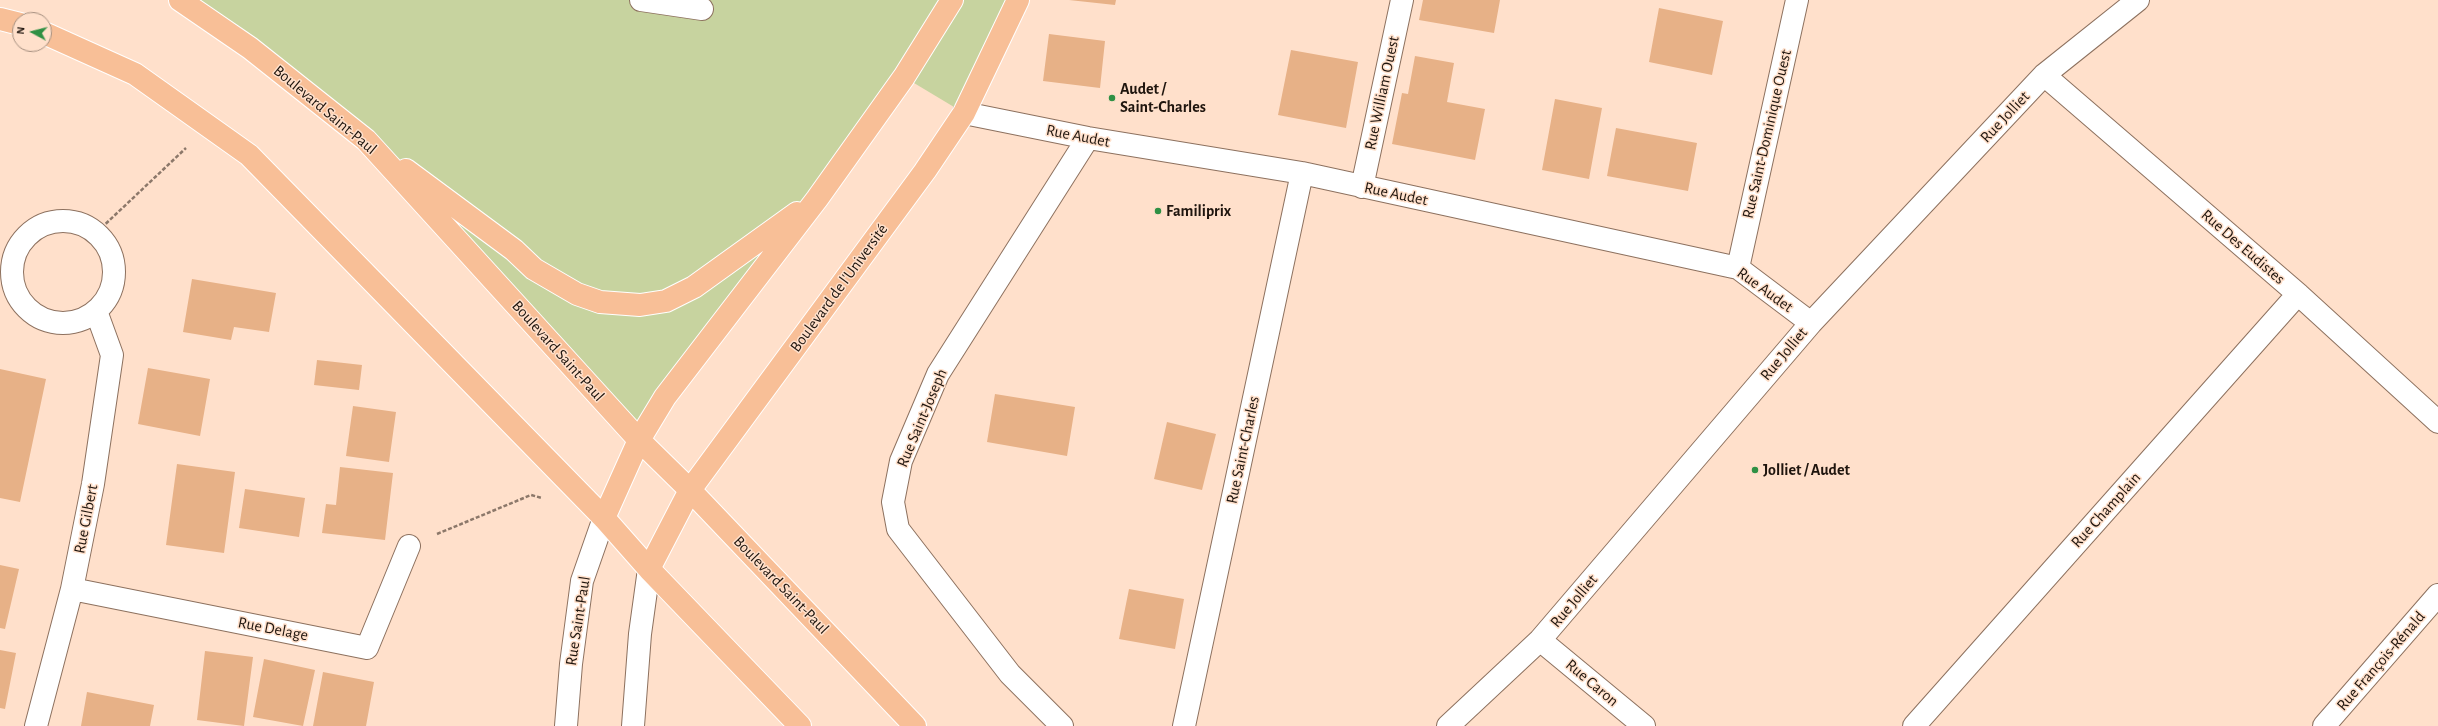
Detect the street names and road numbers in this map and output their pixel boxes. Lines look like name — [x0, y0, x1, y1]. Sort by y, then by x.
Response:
street label: Rue William Ouest — [1361, 34, 1403, 152]
street label: Rue Saint-Dominique Ouest — [1738, 48, 1796, 220]
street label: Boulevard Saint-Paul — [269, 61, 381, 159]
street label: Rue Jolliet — [1976, 87, 2034, 147]
street label: Rue Audet — [1044, 120, 1112, 152]
street label: Rue Audet — [1362, 178, 1430, 210]
street label: Rue Des Eudistes — [2197, 205, 2289, 289]
street label: Boulevard de l'Université — [786, 220, 892, 356]
street label: Rue Audet — [1733, 263, 1797, 317]
street label: Boulevard Saint-Paul — [508, 297, 608, 405]
street label: Rue Jolliet — [1756, 324, 1812, 384]
street label: Rue Saint-Joseph — [893, 366, 951, 470]
street label: Rue Saint-Charles — [1222, 394, 1264, 506]
street label: Rue Champlain — [2067, 468, 2145, 552]
street label: Rue Gilbert — [70, 483, 102, 555]
street label: Boulevard Saint-Paul — [729, 532, 833, 638]
street label: Rue Jolliet — [1546, 571, 1602, 631]
street label: Rue Saint-Paul — [561, 575, 595, 667]
street label: Rue François-Rénald — [2333, 607, 2429, 715]
street label: Rue Delage — [236, 613, 310, 645]
street label: Rue Caron — [1562, 655, 1622, 711]

